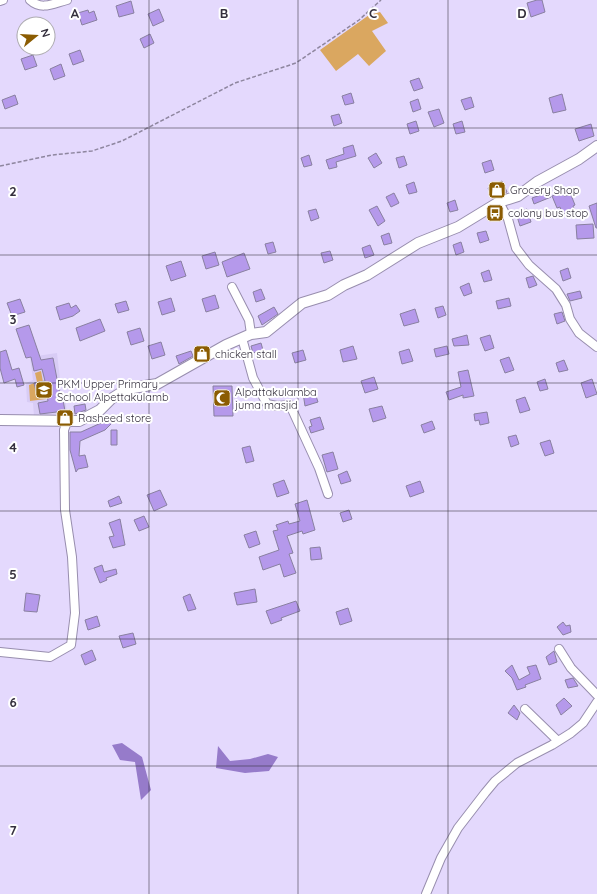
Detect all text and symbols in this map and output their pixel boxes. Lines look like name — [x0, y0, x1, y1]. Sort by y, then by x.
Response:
text: A — [71, 5, 80, 21]
text: B — [220, 5, 228, 21]
text: C — [369, 5, 377, 21]
text: D — [517, 5, 527, 21]
north arrow — [16, 16, 56, 56]
text: N — [38, 27, 53, 39]
shop icon: Grocery Shop — [487, 180, 507, 200]
text: 2 — [9, 183, 17, 199]
place label: Grocery Shop — [510, 183, 580, 197]
bus stop icon: colony bus stop — [485, 203, 505, 223]
place label: colony bus stop — [508, 206, 589, 220]
text: 3 — [10, 311, 17, 327]
shop icon: chicken stall — [192, 344, 212, 364]
place label: chicken stall — [215, 347, 277, 361]
place label: PKM Upper Primary School Alpettakulamb — [57, 377, 169, 404]
school or university icon: PKM Upper Primary School Alpettakulamb — [34, 380, 54, 400]
place label: Alpattakulamba juma masjid — [234, 385, 317, 412]
mosque icon: Alpattakulamba juma masjid — [212, 388, 232, 408]
shop icon: Rasheed store — [55, 408, 75, 428]
place label: Rasheed store — [78, 411, 151, 425]
text: 4 — [9, 439, 17, 455]
text: 5 — [9, 566, 17, 582]
text: 6 — [9, 694, 17, 710]
text: 7 — [9, 822, 17, 838]

